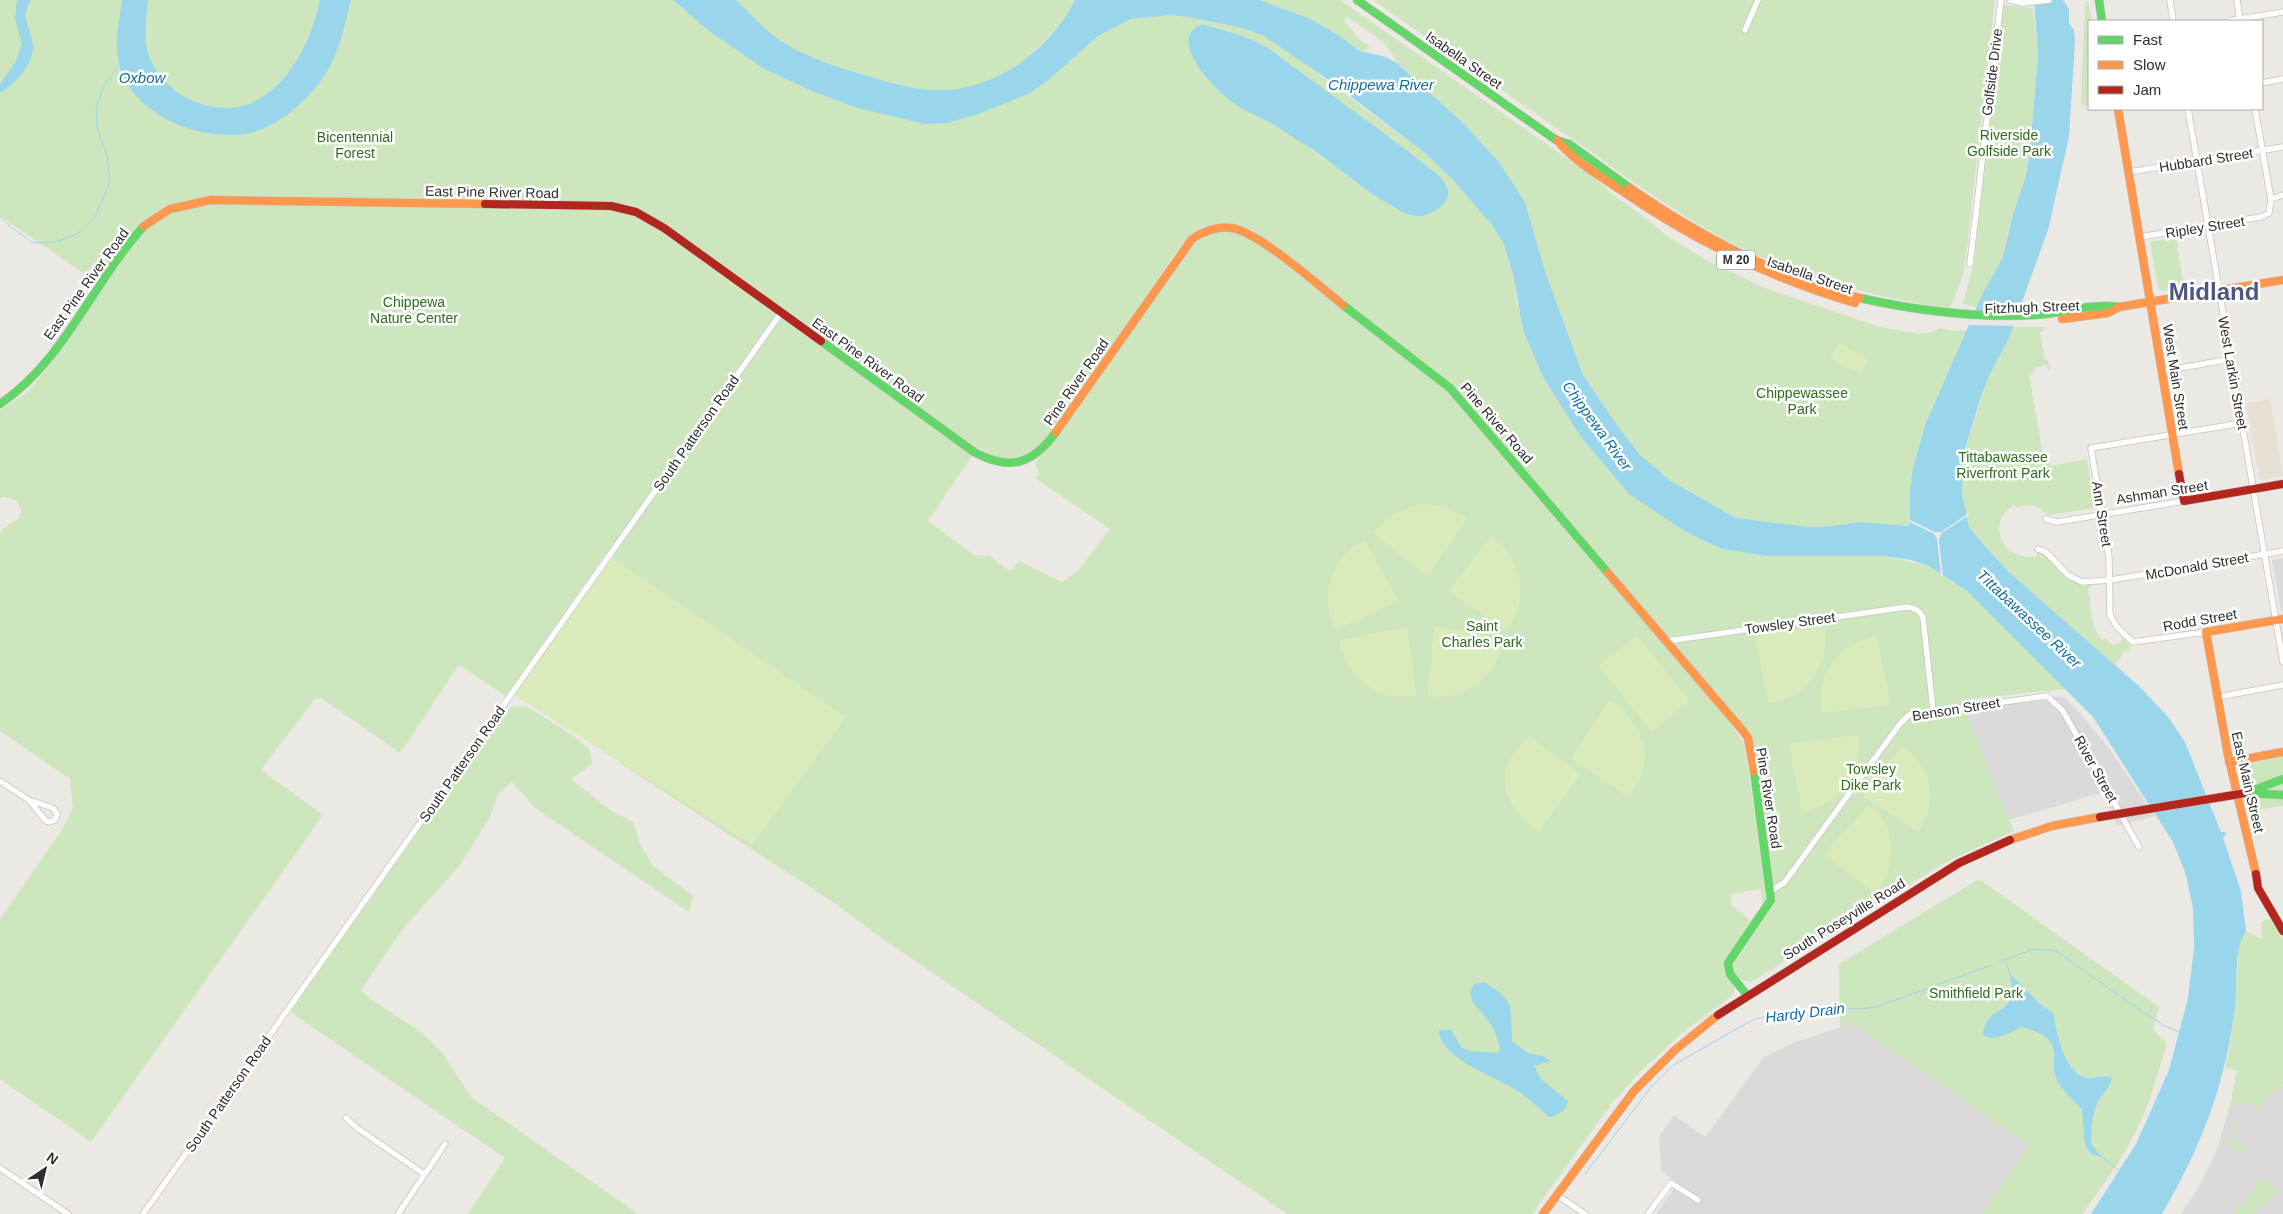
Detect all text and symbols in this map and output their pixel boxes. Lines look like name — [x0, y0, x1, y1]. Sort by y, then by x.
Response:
legend — [2088, 20, 2263, 110]
street label: Golfside Drive — [1979, 27, 2005, 117]
street label: Isabella Street — [1423, 28, 1505, 92]
text: Fast — [2133, 31, 2163, 48]
text: Slow — [2133, 56, 2166, 73]
water label: Oxbow — [119, 69, 167, 86]
water label: Chippewa River — [1328, 76, 1435, 93]
text: Jam — [2133, 81, 2161, 98]
park label: Riverside Golfside Park — [1967, 127, 2052, 159]
park label: Bicentennial Forest — [317, 129, 393, 161]
street label: Hubbard Street — [2158, 145, 2254, 175]
street label: East Pine River Road — [425, 183, 559, 201]
street label: Ripley Street — [2164, 213, 2246, 241]
street label: East Pine River Road — [40, 225, 132, 343]
road number: M 20 — [1717, 250, 1755, 270]
street label: Isabella Street — [1765, 253, 1855, 297]
district label: Midland — [2169, 278, 2259, 305]
park label: Chippewa Nature Center — [370, 294, 458, 326]
street label: Fitzhugh Street — [1984, 297, 2080, 317]
street label: East Pine River Road — [809, 314, 927, 406]
street label: West Larkin Street — [2215, 315, 2251, 431]
street label: West Main Street — [2160, 323, 2192, 431]
street label: Pine River Road — [1040, 336, 1112, 428]
street label: South Patterson Road — [650, 372, 742, 494]
water label: Chippewa River — [1559, 378, 1636, 474]
street label: Pine River Road — [1458, 379, 1536, 467]
park label: Chippewassee Park — [1756, 385, 1848, 417]
park label: Tittabawassee Riverfront Park — [1956, 449, 2051, 481]
street label: Ashman Street — [2115, 477, 2209, 507]
street label: Ann Street — [2089, 480, 2115, 548]
street label: McDonald Street — [2144, 549, 2250, 583]
water label: Tittabawassee River — [1974, 566, 2086, 672]
street label: Rodd Street — [2162, 606, 2238, 634]
street label: Towsley Street — [1744, 609, 1836, 637]
park label: Saint Charles Park — [1442, 618, 1523, 650]
street label: Benson Street — [1911, 694, 2001, 724]
street label: South Patterson Road — [416, 703, 508, 825]
street label: East Main Street — [2229, 730, 2267, 834]
street label: River Street — [2071, 733, 2121, 805]
street label: Pine River Road — [1753, 746, 1785, 850]
park label: Towsley Dike Park — [1841, 761, 1902, 793]
street label: South Poseyville Road — [1780, 875, 1908, 963]
park label: Smithfield Park — [1929, 985, 2024, 1001]
water label: Hardy Drain — [1764, 999, 1846, 1026]
street label: South Patterson Road — [182, 1033, 274, 1155]
north arrow — [20, 1144, 70, 1194]
text: N — [44, 1149, 61, 1168]

